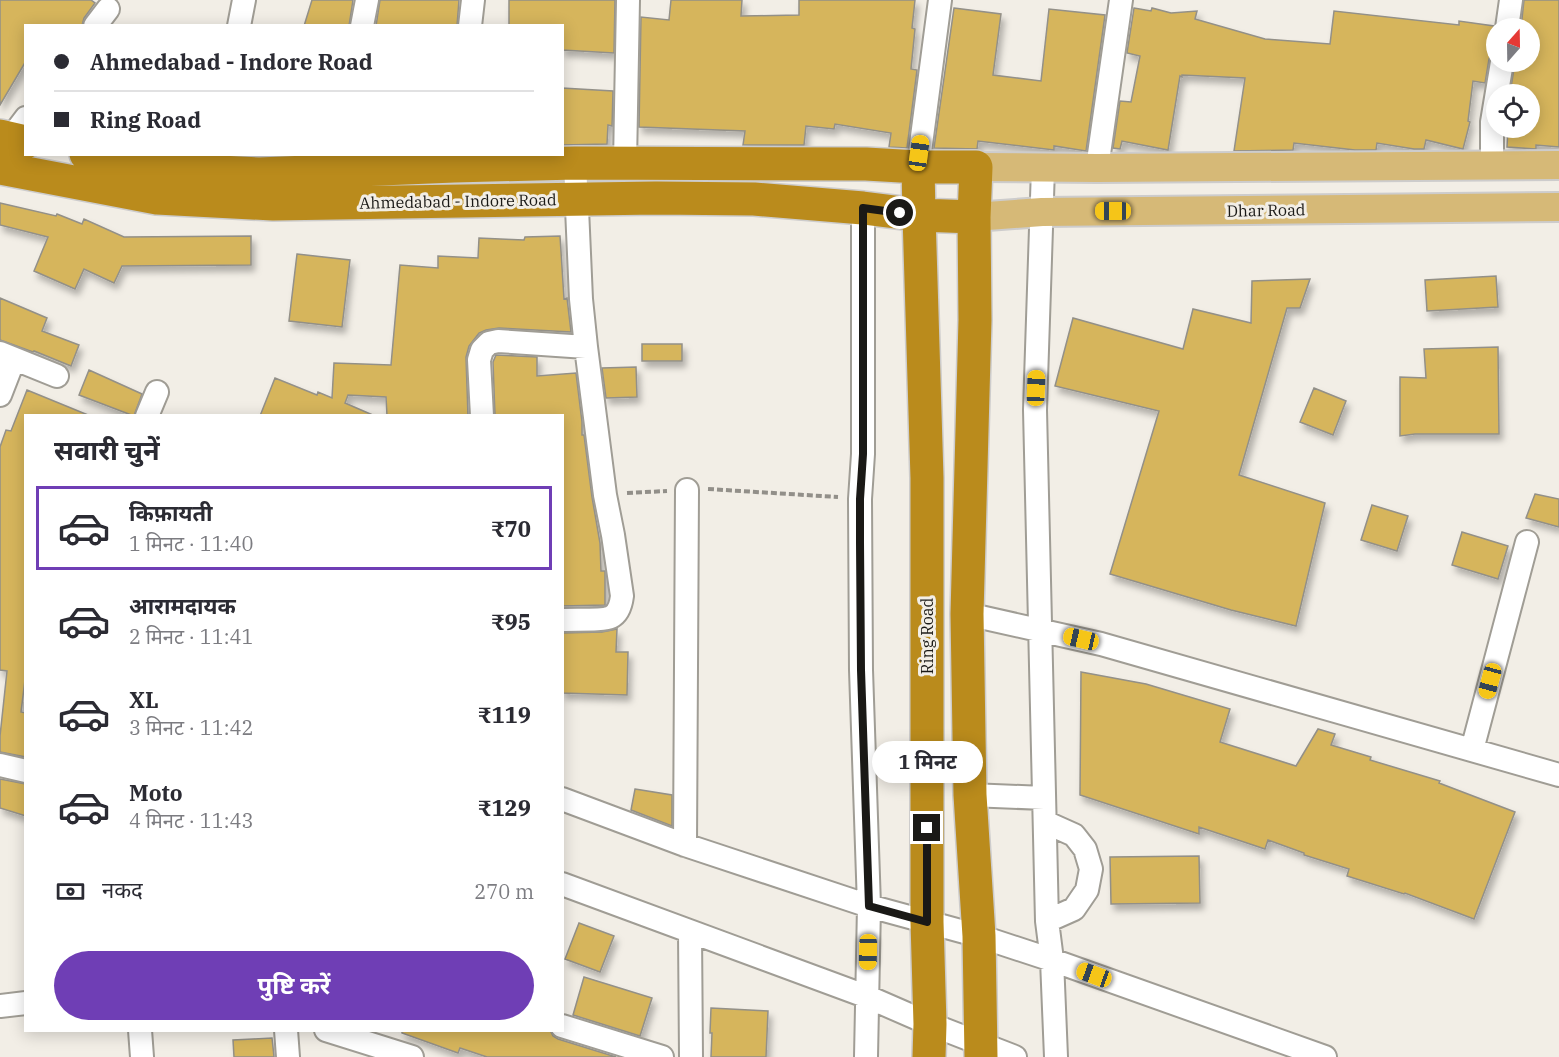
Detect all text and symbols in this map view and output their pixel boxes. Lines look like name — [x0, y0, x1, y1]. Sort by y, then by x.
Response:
north arrow — [1486, 18, 1540, 72]
map controls — [1486, 18, 1540, 138]
text: Ahmedabad - Indore Road — [90, 47, 373, 76]
button: locate — [1486, 84, 1540, 138]
text: Ring Road — [90, 105, 201, 134]
car — [908, 134, 930, 172]
street label: Ahmedabad - Indore Road — [359, 189, 557, 213]
route start — [886, 199, 913, 226]
street label: Dhar Road — [1226, 199, 1306, 221]
car — [1095, 202, 1131, 220]
car — [1026, 370, 1046, 406]
text: सवारी चुनें — [54, 432, 160, 467]
text: किफ़ायती — [129, 498, 213, 527]
icon: car — [57, 501, 111, 555]
text: ₹70 — [490, 514, 531, 543]
text: 1 मिनट · 11:40 — [129, 530, 253, 557]
text: आरामदायक — [129, 591, 236, 620]
icon: car — [57, 594, 111, 648]
street label: Ring Road — [917, 597, 937, 674]
text: ₹95 — [490, 607, 531, 636]
text: 2 मिनट · 11:41 — [129, 623, 253, 650]
car — [1061, 626, 1101, 652]
car — [1477, 661, 1503, 701]
text: XL — [129, 685, 159, 714]
icon: car — [57, 687, 111, 741]
text: ₹119 — [477, 700, 531, 729]
text: 3 मिनट · 11:42 — [129, 714, 253, 741]
callout: 1 मिनट — [872, 741, 982, 783]
text: 1 मिनट — [898, 748, 957, 775]
text: Moto — [129, 778, 183, 807]
icon: car — [57, 780, 111, 834]
text: ₹129 — [477, 793, 531, 822]
text: 4 मिनट · 11:43 — [129, 807, 253, 834]
route end — [913, 814, 940, 841]
icon: cash — [54, 875, 87, 908]
text: नकद — [102, 875, 143, 904]
text: 270 m — [474, 878, 534, 905]
car — [859, 934, 877, 970]
button: पुष्टि करें — [54, 951, 534, 1020]
car — [1074, 960, 1114, 990]

